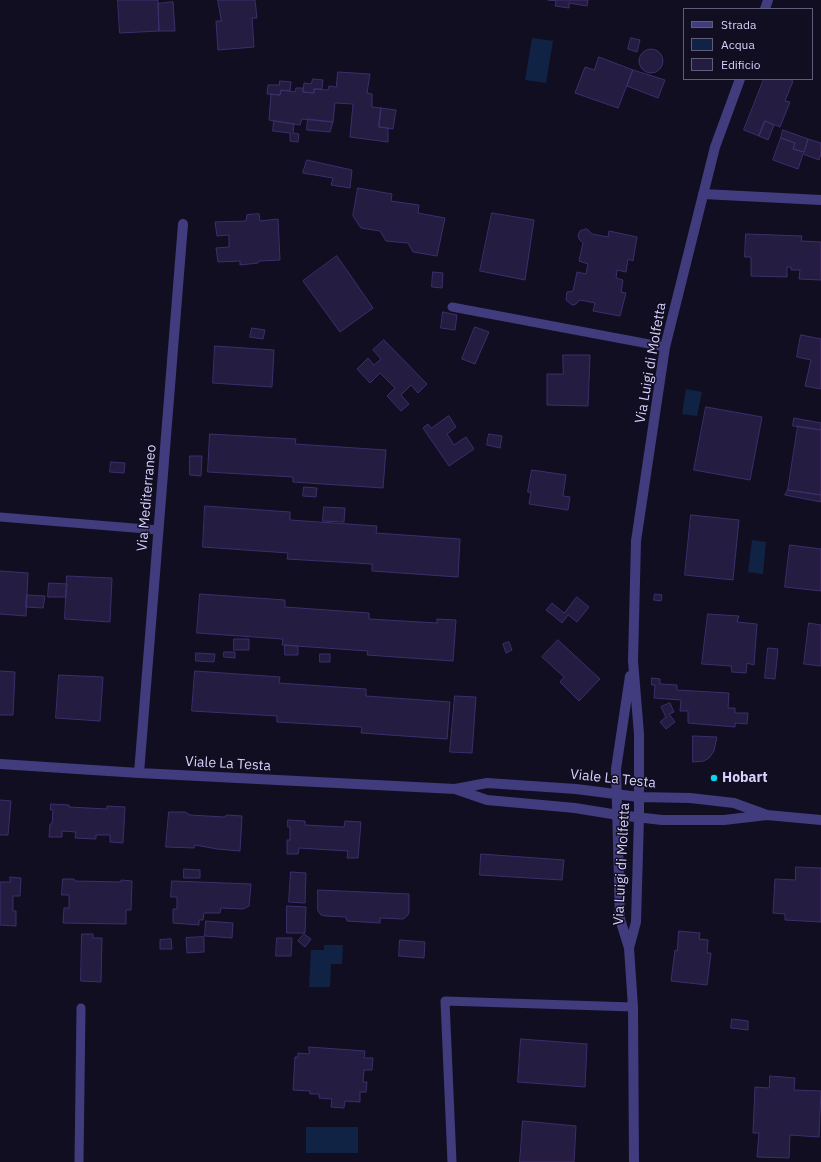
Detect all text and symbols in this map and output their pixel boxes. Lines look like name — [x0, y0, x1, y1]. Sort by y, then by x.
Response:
legend — [683, 8, 813, 80]
text: Strada — [721, 17, 756, 32]
text: Acqua — [721, 37, 755, 52]
text: Edificio — [721, 57, 760, 72]
street label: Via Luigi di Molfetta — [632, 301, 670, 425]
street label: Via Mediterraneo — [134, 444, 160, 552]
street label: Viale La Testa — [185, 753, 271, 775]
street label: Viale La Testa — [569, 766, 657, 792]
place label: Hobart — [722, 770, 768, 786]
marker: Hobart — [709, 773, 719, 783]
street label: Via Luigi di Molfetta — [610, 802, 634, 926]

